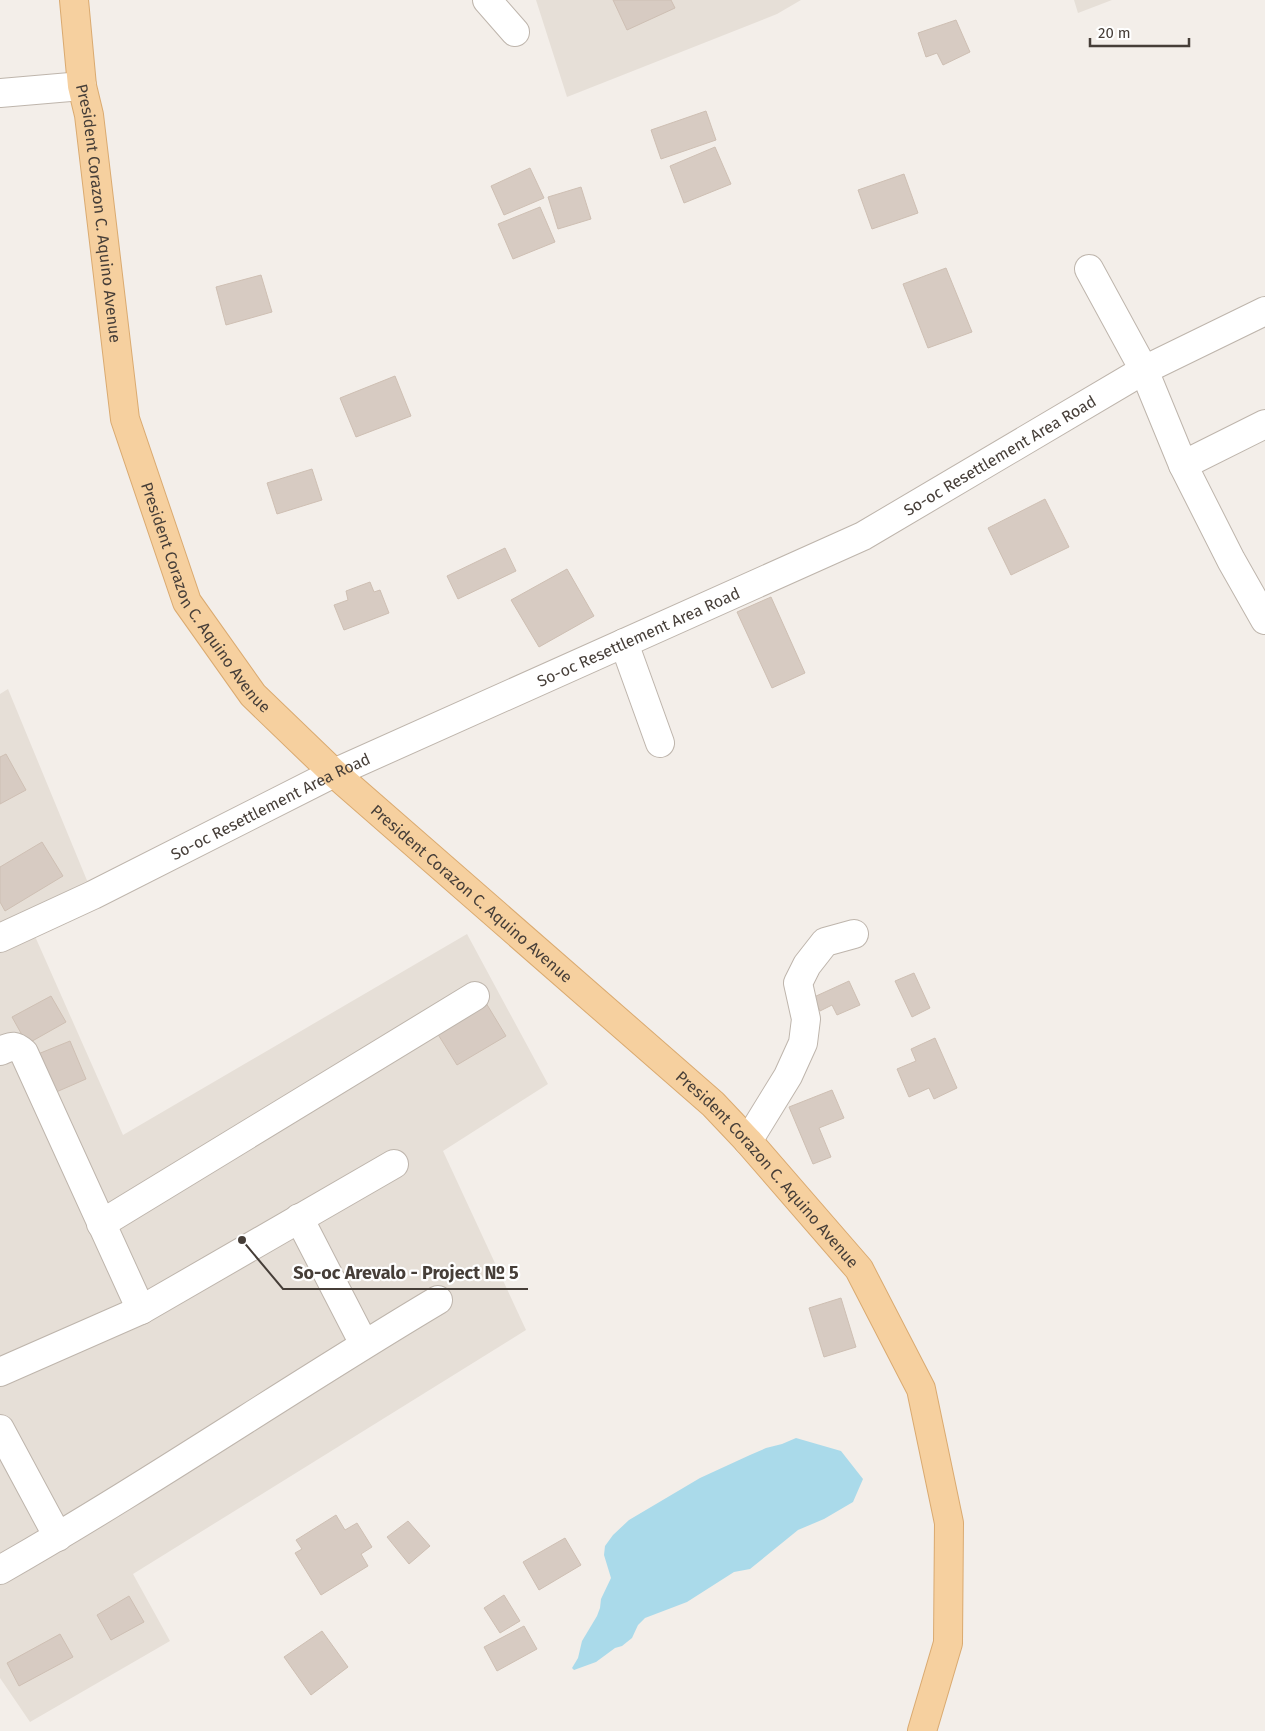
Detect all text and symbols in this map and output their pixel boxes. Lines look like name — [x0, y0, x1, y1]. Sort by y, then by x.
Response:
scale bar — [1090, 15, 1189, 47]
text: 20 m — [1098, 24, 1131, 42]
street label: President Corazon C. Aquino Avenue — [72, 82, 125, 344]
street label: So-oc Resettlement Area Road — [900, 391, 1099, 519]
street label: President Corazon C. Aquino Avenue — [138, 479, 275, 716]
street label: So-oc Resettlement Area Road — [534, 583, 743, 690]
street label: So-oc Resettlement Area Road — [168, 749, 373, 864]
street label: President Corazon C. Aquino Avenue — [367, 800, 576, 986]
street label: President Corazon C. Aquino Avenue — [672, 1067, 863, 1271]
callout: So-oc Arevalo - Project № 5 — [283, 1256, 528, 1289]
text: So-oc Arevalo - Project № 5 — [293, 1262, 519, 1284]

